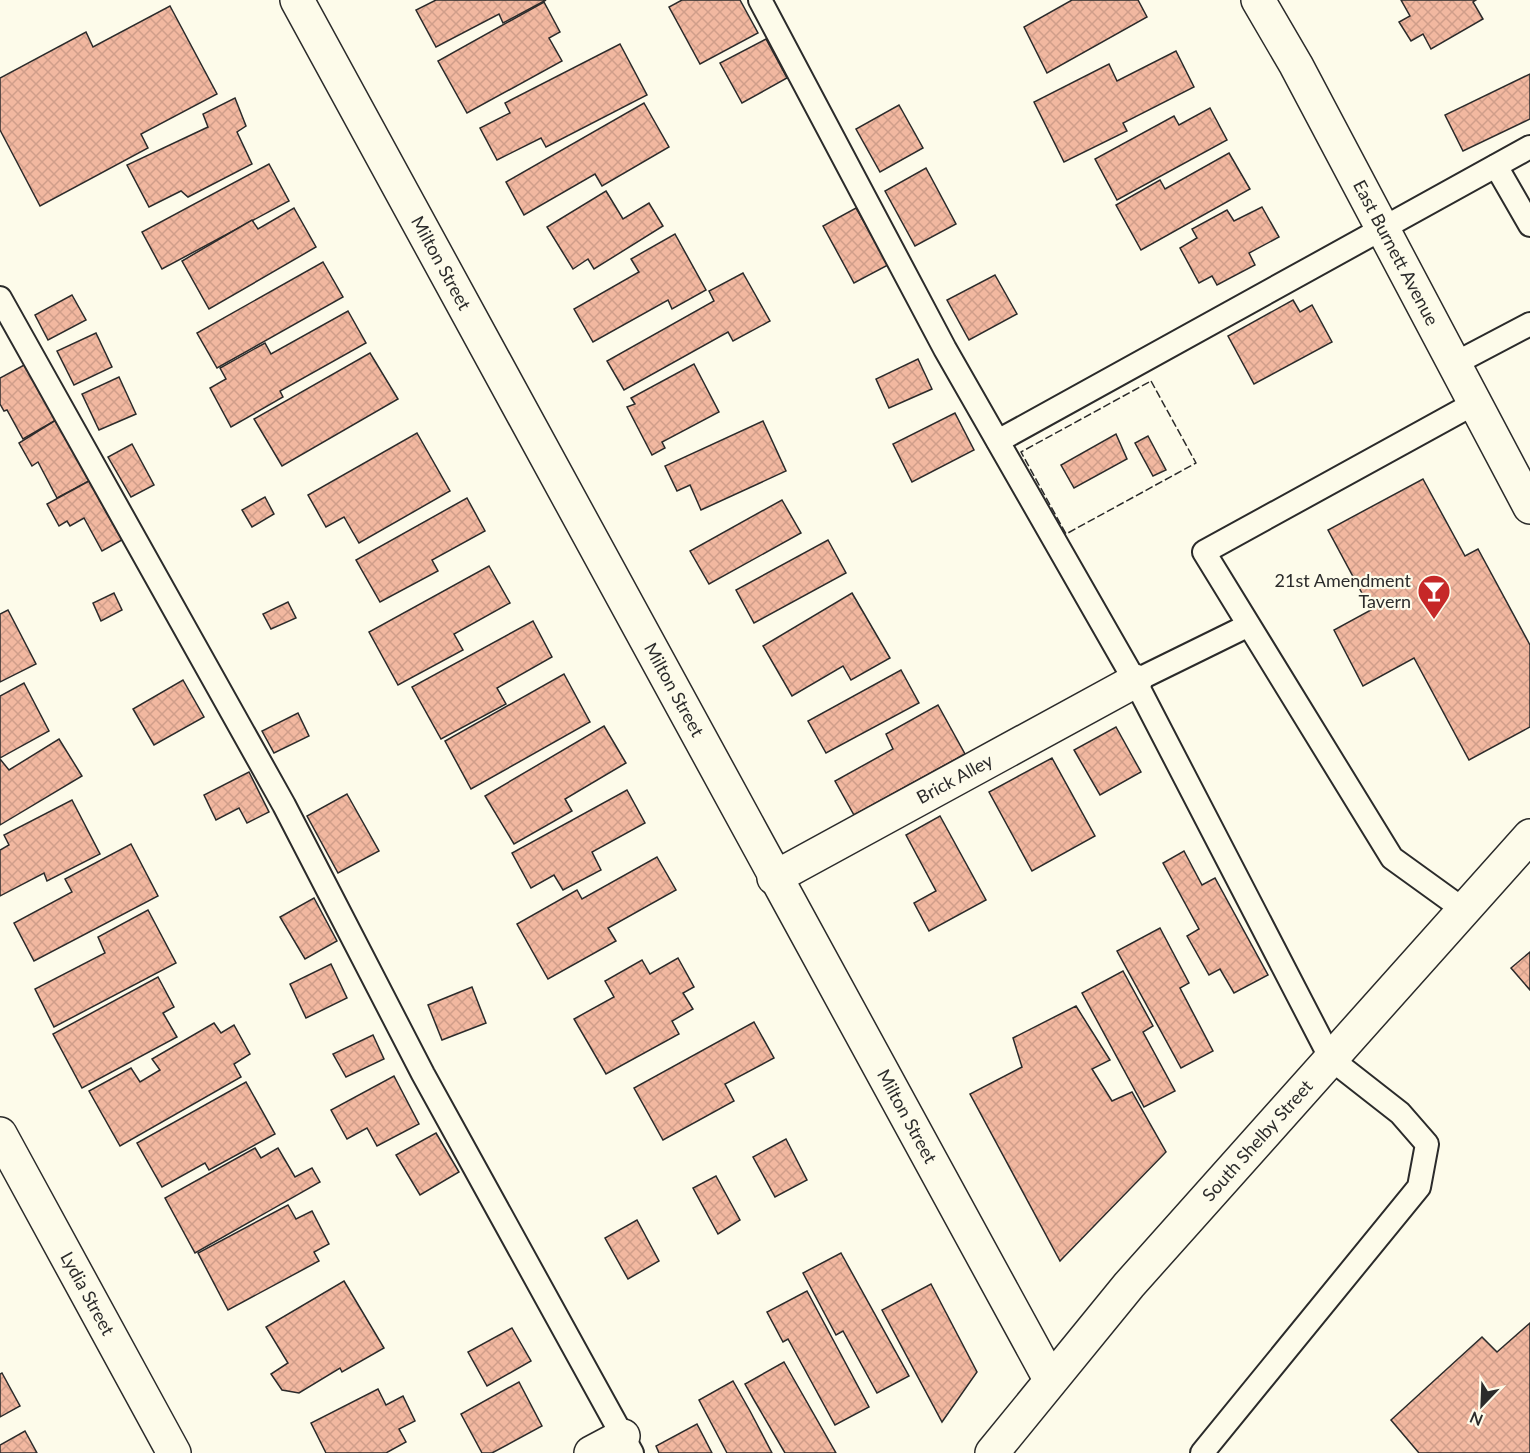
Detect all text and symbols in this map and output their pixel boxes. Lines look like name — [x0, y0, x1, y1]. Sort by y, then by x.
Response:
street label: East Burnett Avenue — [1349, 176, 1444, 329]
street label: Milton Street — [407, 212, 476, 314]
place label: 21st Amendment Tavern — [1275, 569, 1412, 612]
bar icon: 21st Amendment Tavern — [1416, 573, 1452, 620]
street label: Milton Street — [640, 639, 709, 741]
street label: Brick Alley — [912, 748, 997, 808]
street label: Milton Street — [873, 1065, 942, 1167]
street label: South Shelby Street — [1197, 1075, 1317, 1205]
street label: Lydia Street — [56, 1248, 120, 1339]
north arrow — [1452, 1375, 1512, 1435]
text: N — [1467, 1408, 1485, 1430]

